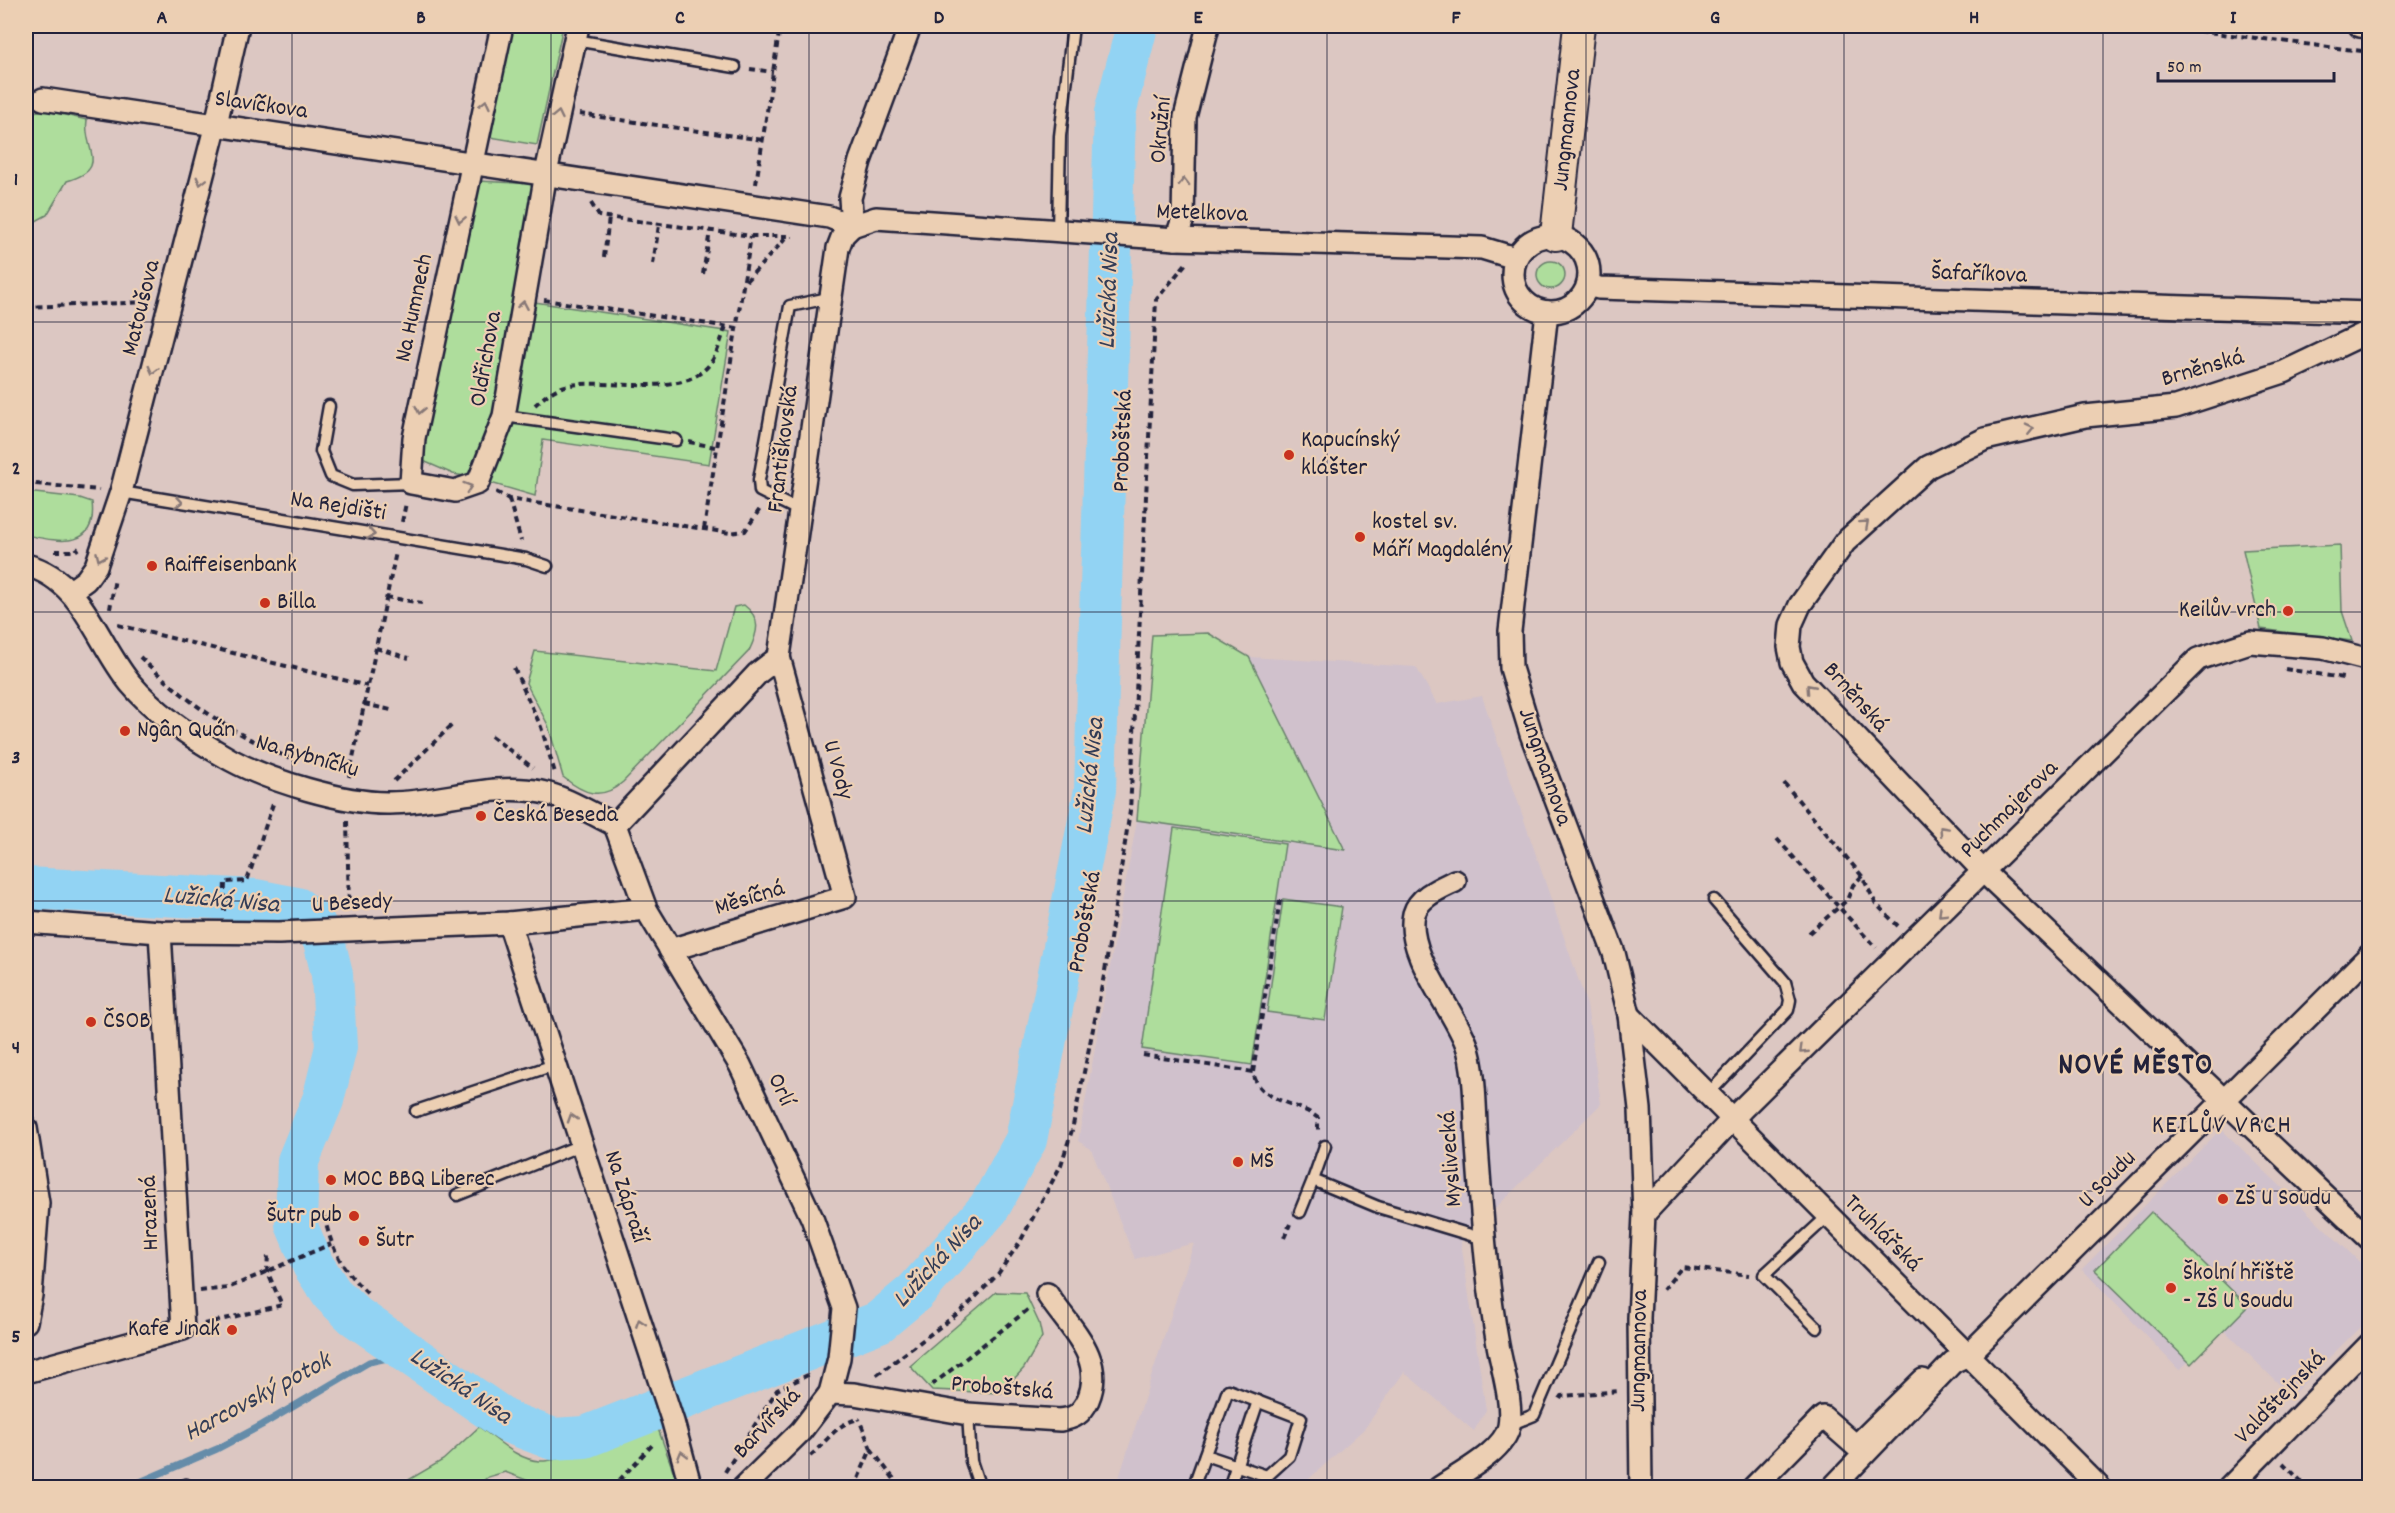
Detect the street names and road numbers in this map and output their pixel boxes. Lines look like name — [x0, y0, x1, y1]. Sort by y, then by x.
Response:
street label: Jungmannova — [1545, 67, 1591, 193]
street label: Slavíčkova — [212, 83, 310, 129]
street label: Okružní — [1142, 94, 1182, 165]
street label: Metelkova — [1156, 195, 1249, 233]
street label: Na Humnech — [387, 251, 443, 365]
street label: Matoušova — [114, 256, 170, 359]
street label: Šafaříkova — [1931, 256, 2028, 294]
street label: Oldřichova — [462, 308, 512, 409]
street label: Brněnská — [2158, 341, 2248, 397]
street label: Františkovská — [759, 383, 809, 515]
street label: Proboštská — [1105, 389, 1143, 493]
street label: Na Rejdišti — [288, 483, 388, 531]
street label: Brněnská — [1814, 655, 1896, 741]
street label: Jungmannova — [1508, 704, 1580, 831]
street label: Na Rybníčku — [251, 726, 363, 788]
street label: U Vody — [813, 736, 862, 805]
street label: Puchmajerova — [1953, 752, 2068, 867]
street label: Proboštská — [1060, 868, 1112, 976]
street label: Měsíčná — [711, 872, 789, 926]
street label: U Besedy — [311, 885, 394, 923]
street label: Orlí — [758, 1068, 803, 1113]
street label: Myslivecká — [1432, 1110, 1472, 1208]
street label: U Soudu — [2071, 1143, 2145, 1217]
street label: Na Zápraží — [594, 1147, 656, 1249]
street label: Hrazená — [133, 1175, 169, 1251]
street label: Truhlářská — [1835, 1187, 1929, 1281]
street label: Jungmannova — [1622, 1289, 1658, 1413]
street label: Valdštejnská — [2227, 1343, 2335, 1453]
street label: Proboštská — [949, 1368, 1055, 1410]
street label: Barvířská — [726, 1381, 810, 1467]

